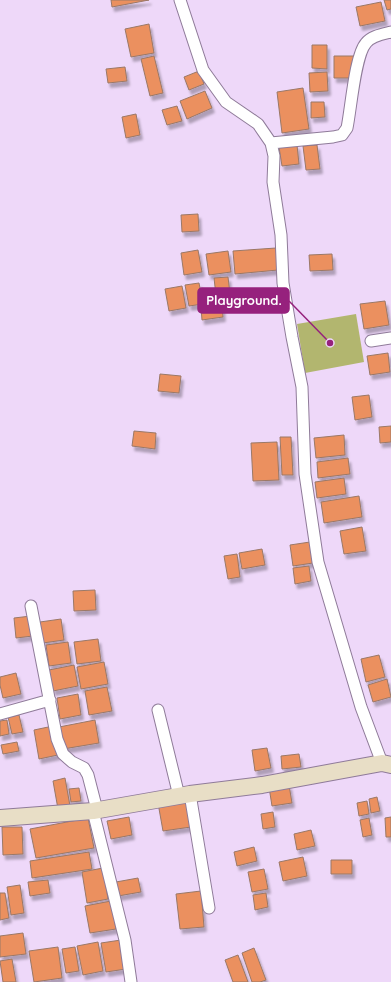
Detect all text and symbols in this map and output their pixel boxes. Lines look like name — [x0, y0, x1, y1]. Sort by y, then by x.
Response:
callout: Playground. — [198, 288, 289, 313]
text: Playground. — [206, 292, 282, 308]

